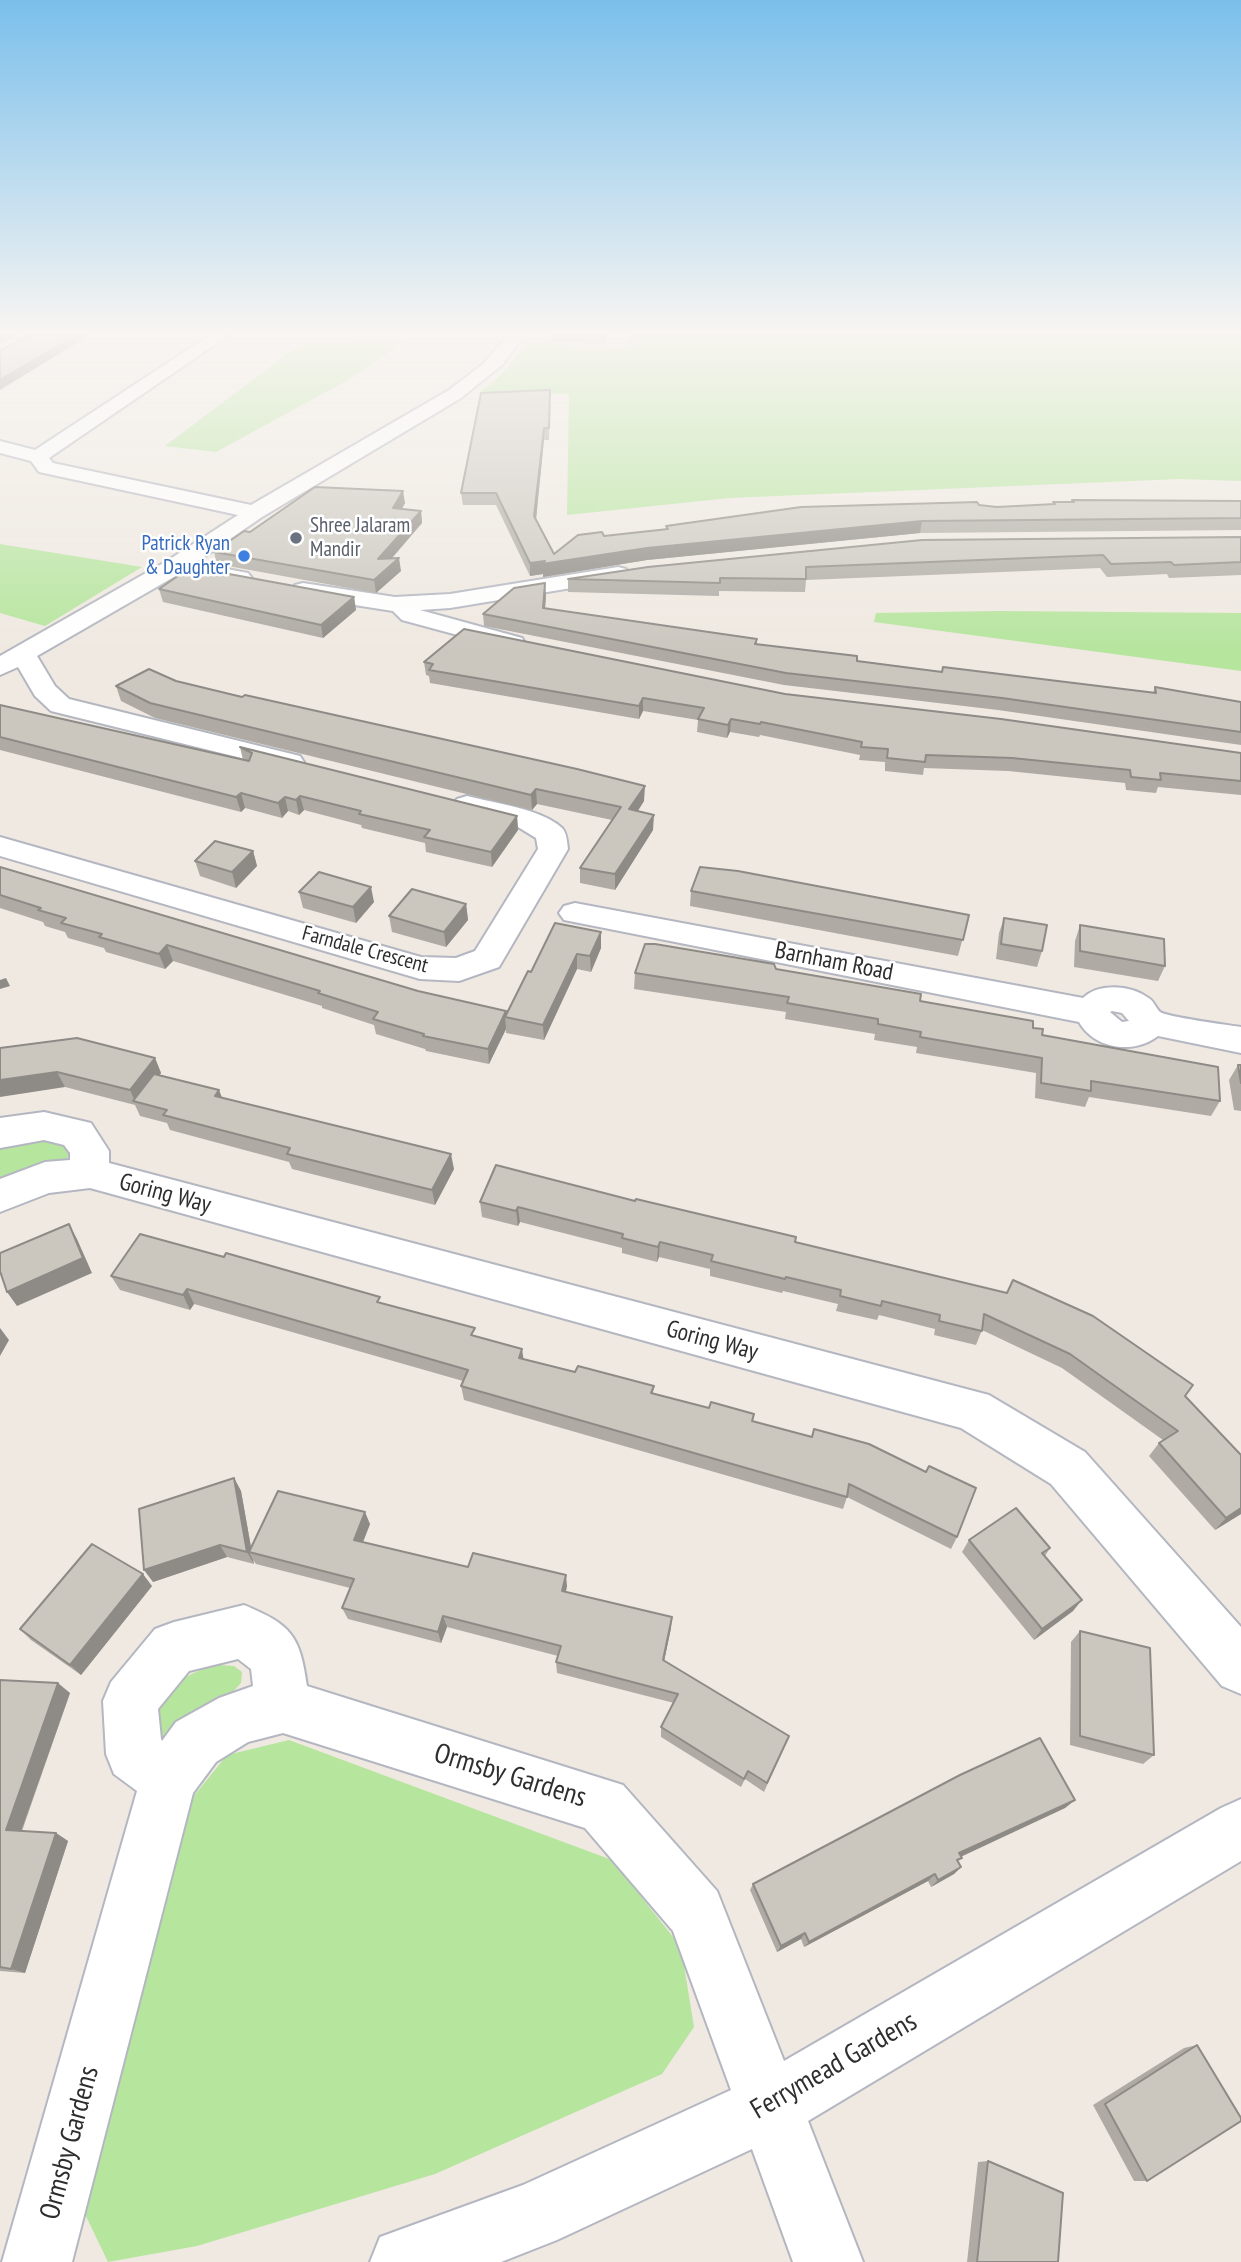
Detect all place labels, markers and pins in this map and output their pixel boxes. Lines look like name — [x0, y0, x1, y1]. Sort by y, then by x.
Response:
place label: Shree Jalaram Mandir — [310, 513, 410, 563]
marker: Shree Jalaram Mandir — [288, 530, 304, 546]
place label: Patrick Ryan & Daughter — [141, 531, 230, 581]
marker: Patrick Ryan & Daughter — [236, 548, 252, 564]

